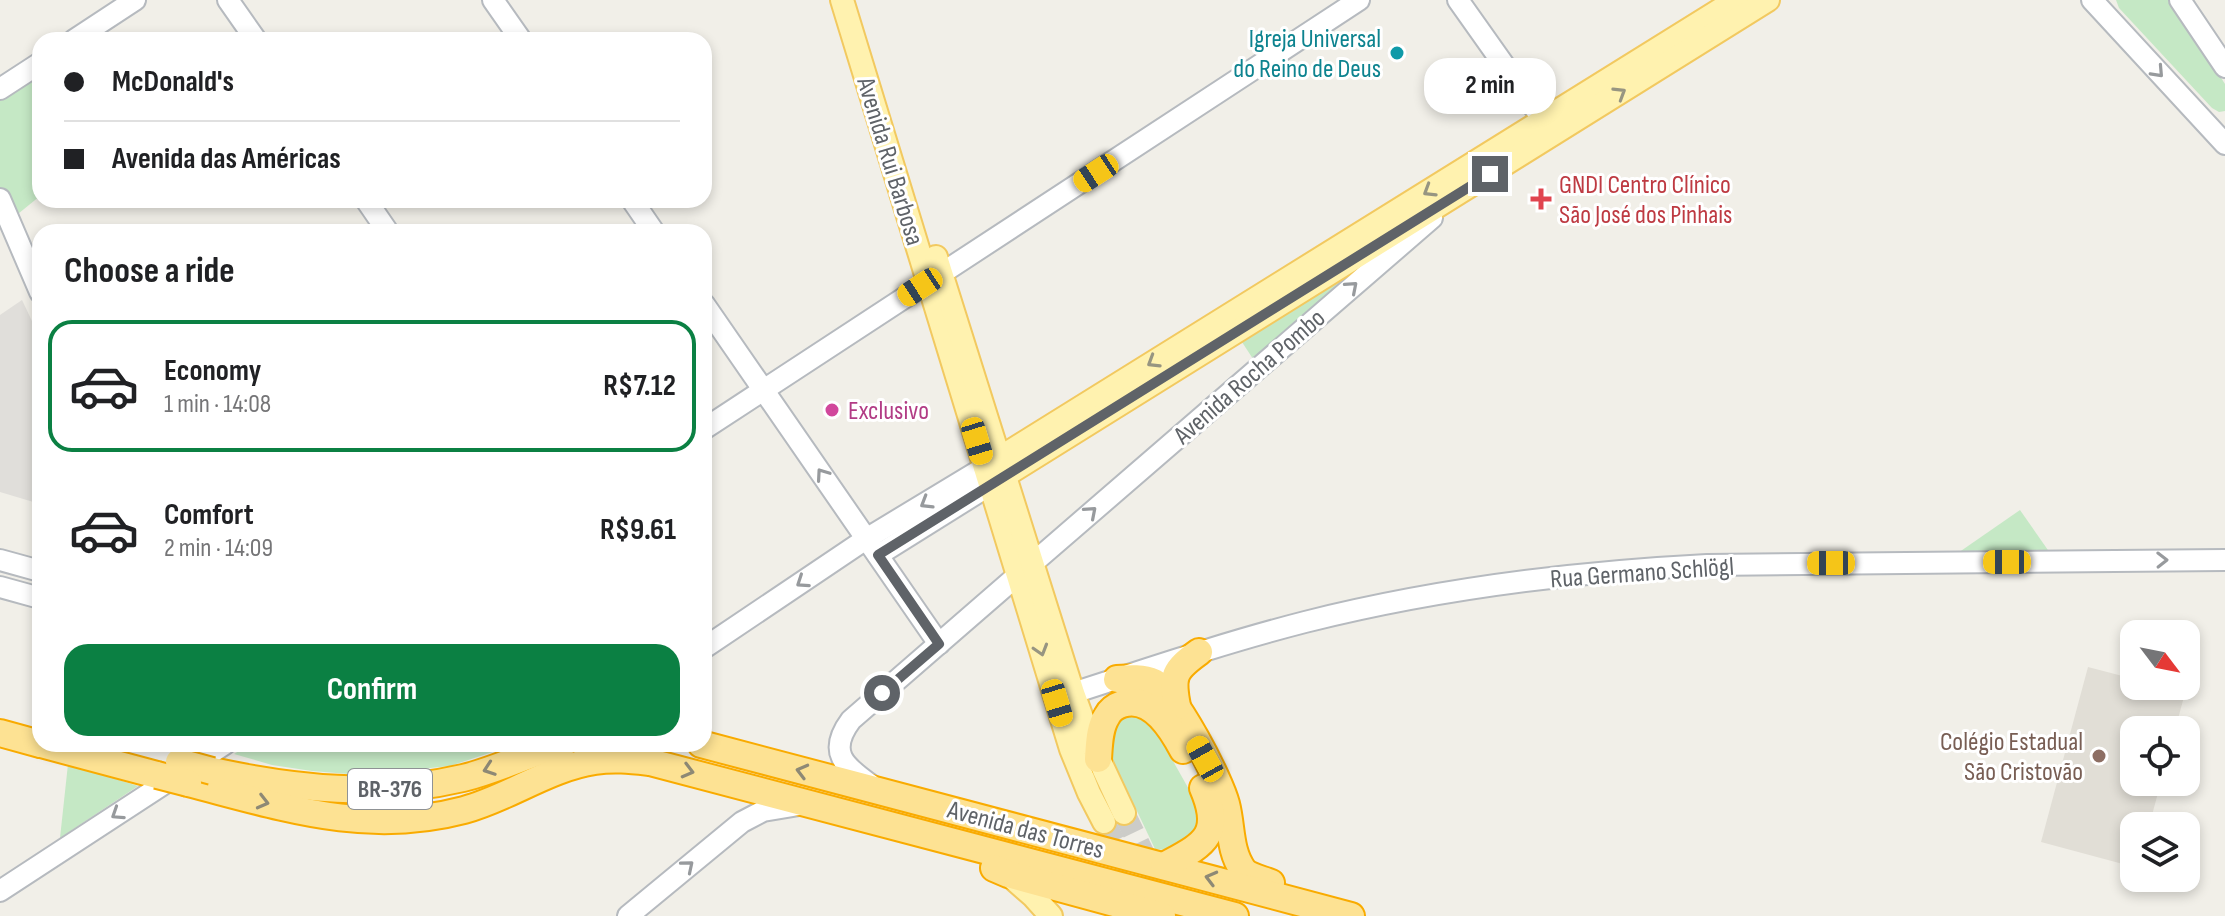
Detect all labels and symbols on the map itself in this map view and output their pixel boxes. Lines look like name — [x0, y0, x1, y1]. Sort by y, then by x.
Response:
place label: Igreja Universal do Reino de Deus — [1233, 24, 1381, 85]
marker: Igreja Universal do Reino de Deus — [1388, 44, 1406, 62]
callout: 2 min — [1424, 58, 1556, 114]
one-way arrow — [2149, 63, 2164, 77]
street label: Avenida Rui Barbosa — [849, 73, 930, 249]
one-way arrow — [1611, 87, 1625, 102]
car — [1069, 150, 1123, 196]
route end — [1472, 156, 1508, 192]
place label: GNDI Centro Clínico São José dos Pinhais — [1559, 170, 1732, 231]
one-way arrow — [1423, 181, 1438, 196]
marker: GNDI Centro Clínico São José dos Pinhais — [1530, 188, 1552, 210]
car — [893, 264, 947, 310]
one-way arrow — [1342, 282, 1357, 297]
street label: Avenida Rocha Pombo — [1167, 303, 1332, 452]
one-way arrow — [1147, 352, 1162, 368]
place label: Exclusivo — [848, 396, 929, 427]
marker: Exclusivo — [823, 401, 841, 419]
car — [959, 415, 995, 467]
one-way arrow — [817, 469, 832, 483]
one-way arrow — [920, 493, 935, 509]
one-way arrow — [1082, 507, 1097, 522]
car — [1983, 550, 2031, 574]
car — [1807, 551, 1855, 575]
street label: Rua Germano Schlögl — [1549, 552, 1735, 595]
one-way arrow — [2156, 552, 2169, 569]
one-way arrow — [796, 572, 810, 587]
north arrow — [2120, 620, 2200, 700]
one-way arrow — [1032, 643, 1048, 656]
route start — [864, 675, 900, 711]
car — [1039, 677, 1075, 729]
place label: Colégio Estadual São Cristovão — [1940, 727, 2083, 788]
car — [1183, 732, 1227, 786]
marker: Colégio Estadual São Cristovão — [2090, 747, 2108, 765]
one-way arrow — [483, 760, 497, 776]
one-way arrow — [680, 762, 694, 778]
one-way arrow — [796, 763, 810, 780]
road number: BR-376 — [348, 769, 432, 809]
one-way arrow — [256, 793, 270, 810]
street label: Avenida das Torres — [943, 794, 1107, 866]
one-way arrow — [111, 805, 126, 820]
one-way arrow — [679, 861, 693, 876]
one-way arrow — [1204, 871, 1218, 888]

